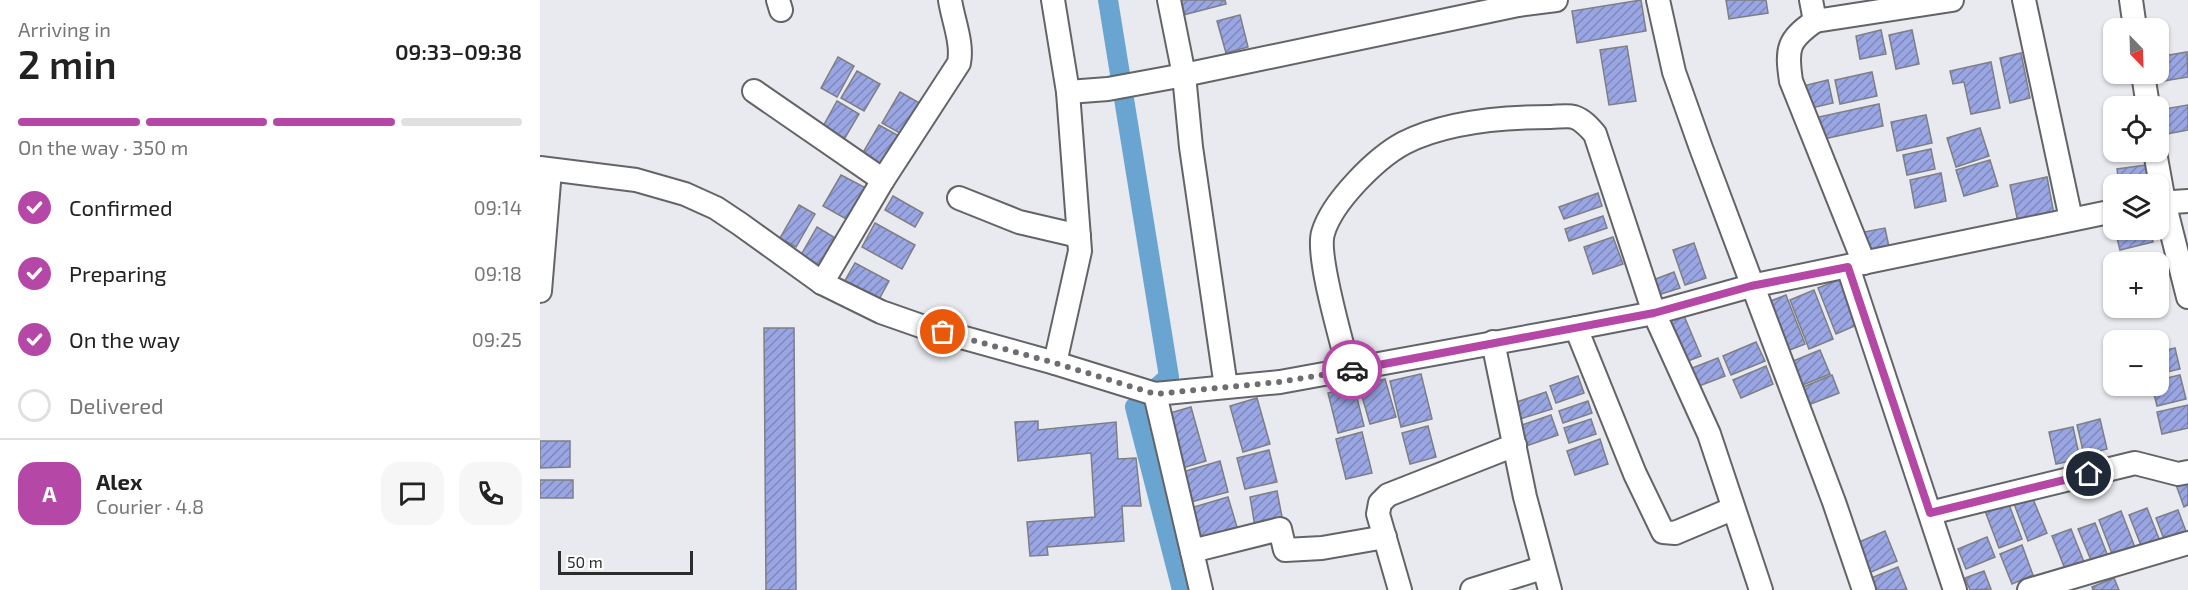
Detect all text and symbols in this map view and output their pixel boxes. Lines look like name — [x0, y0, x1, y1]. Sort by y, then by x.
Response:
text: Arriving in — [18, 17, 111, 41]
north arrow — [2103, 18, 2169, 84]
map controls — [2103, 18, 2169, 396]
text: 09:33–09:38 — [395, 38, 522, 64]
text: 2 min — [18, 40, 117, 87]
button: locate — [2103, 96, 2169, 162]
text: On the way · 350 m — [18, 135, 188, 159]
button: layers — [2103, 174, 2169, 240]
icon: check — [18, 191, 51, 224]
text: Confirmed — [69, 194, 173, 220]
text: 09:14 — [474, 195, 522, 219]
button: + — [2103, 252, 2169, 318]
icon: check — [18, 257, 51, 290]
text: Preparing — [69, 260, 167, 286]
text: 09:18 — [474, 261, 522, 285]
pin — [917, 306, 968, 357]
icon: bag — [926, 315, 959, 348]
icon: check — [18, 323, 51, 356]
text: On the way — [69, 326, 180, 352]
text: 09:25 — [472, 327, 522, 351]
button: − — [2103, 330, 2169, 396]
courier — [1322, 340, 1382, 400]
icon: car — [1336, 354, 1369, 387]
text: Delivered — [69, 392, 164, 418]
pin — [2063, 448, 2114, 499]
icon: home — [2072, 457, 2105, 490]
button: chat — [381, 462, 444, 525]
button: phone — [459, 462, 522, 525]
text: Alex — [96, 468, 142, 494]
text: A — [42, 480, 57, 506]
text: Courier · 4.8 — [96, 494, 204, 518]
scale bar — [558, 548, 693, 576]
text: 50 m — [567, 552, 603, 571]

